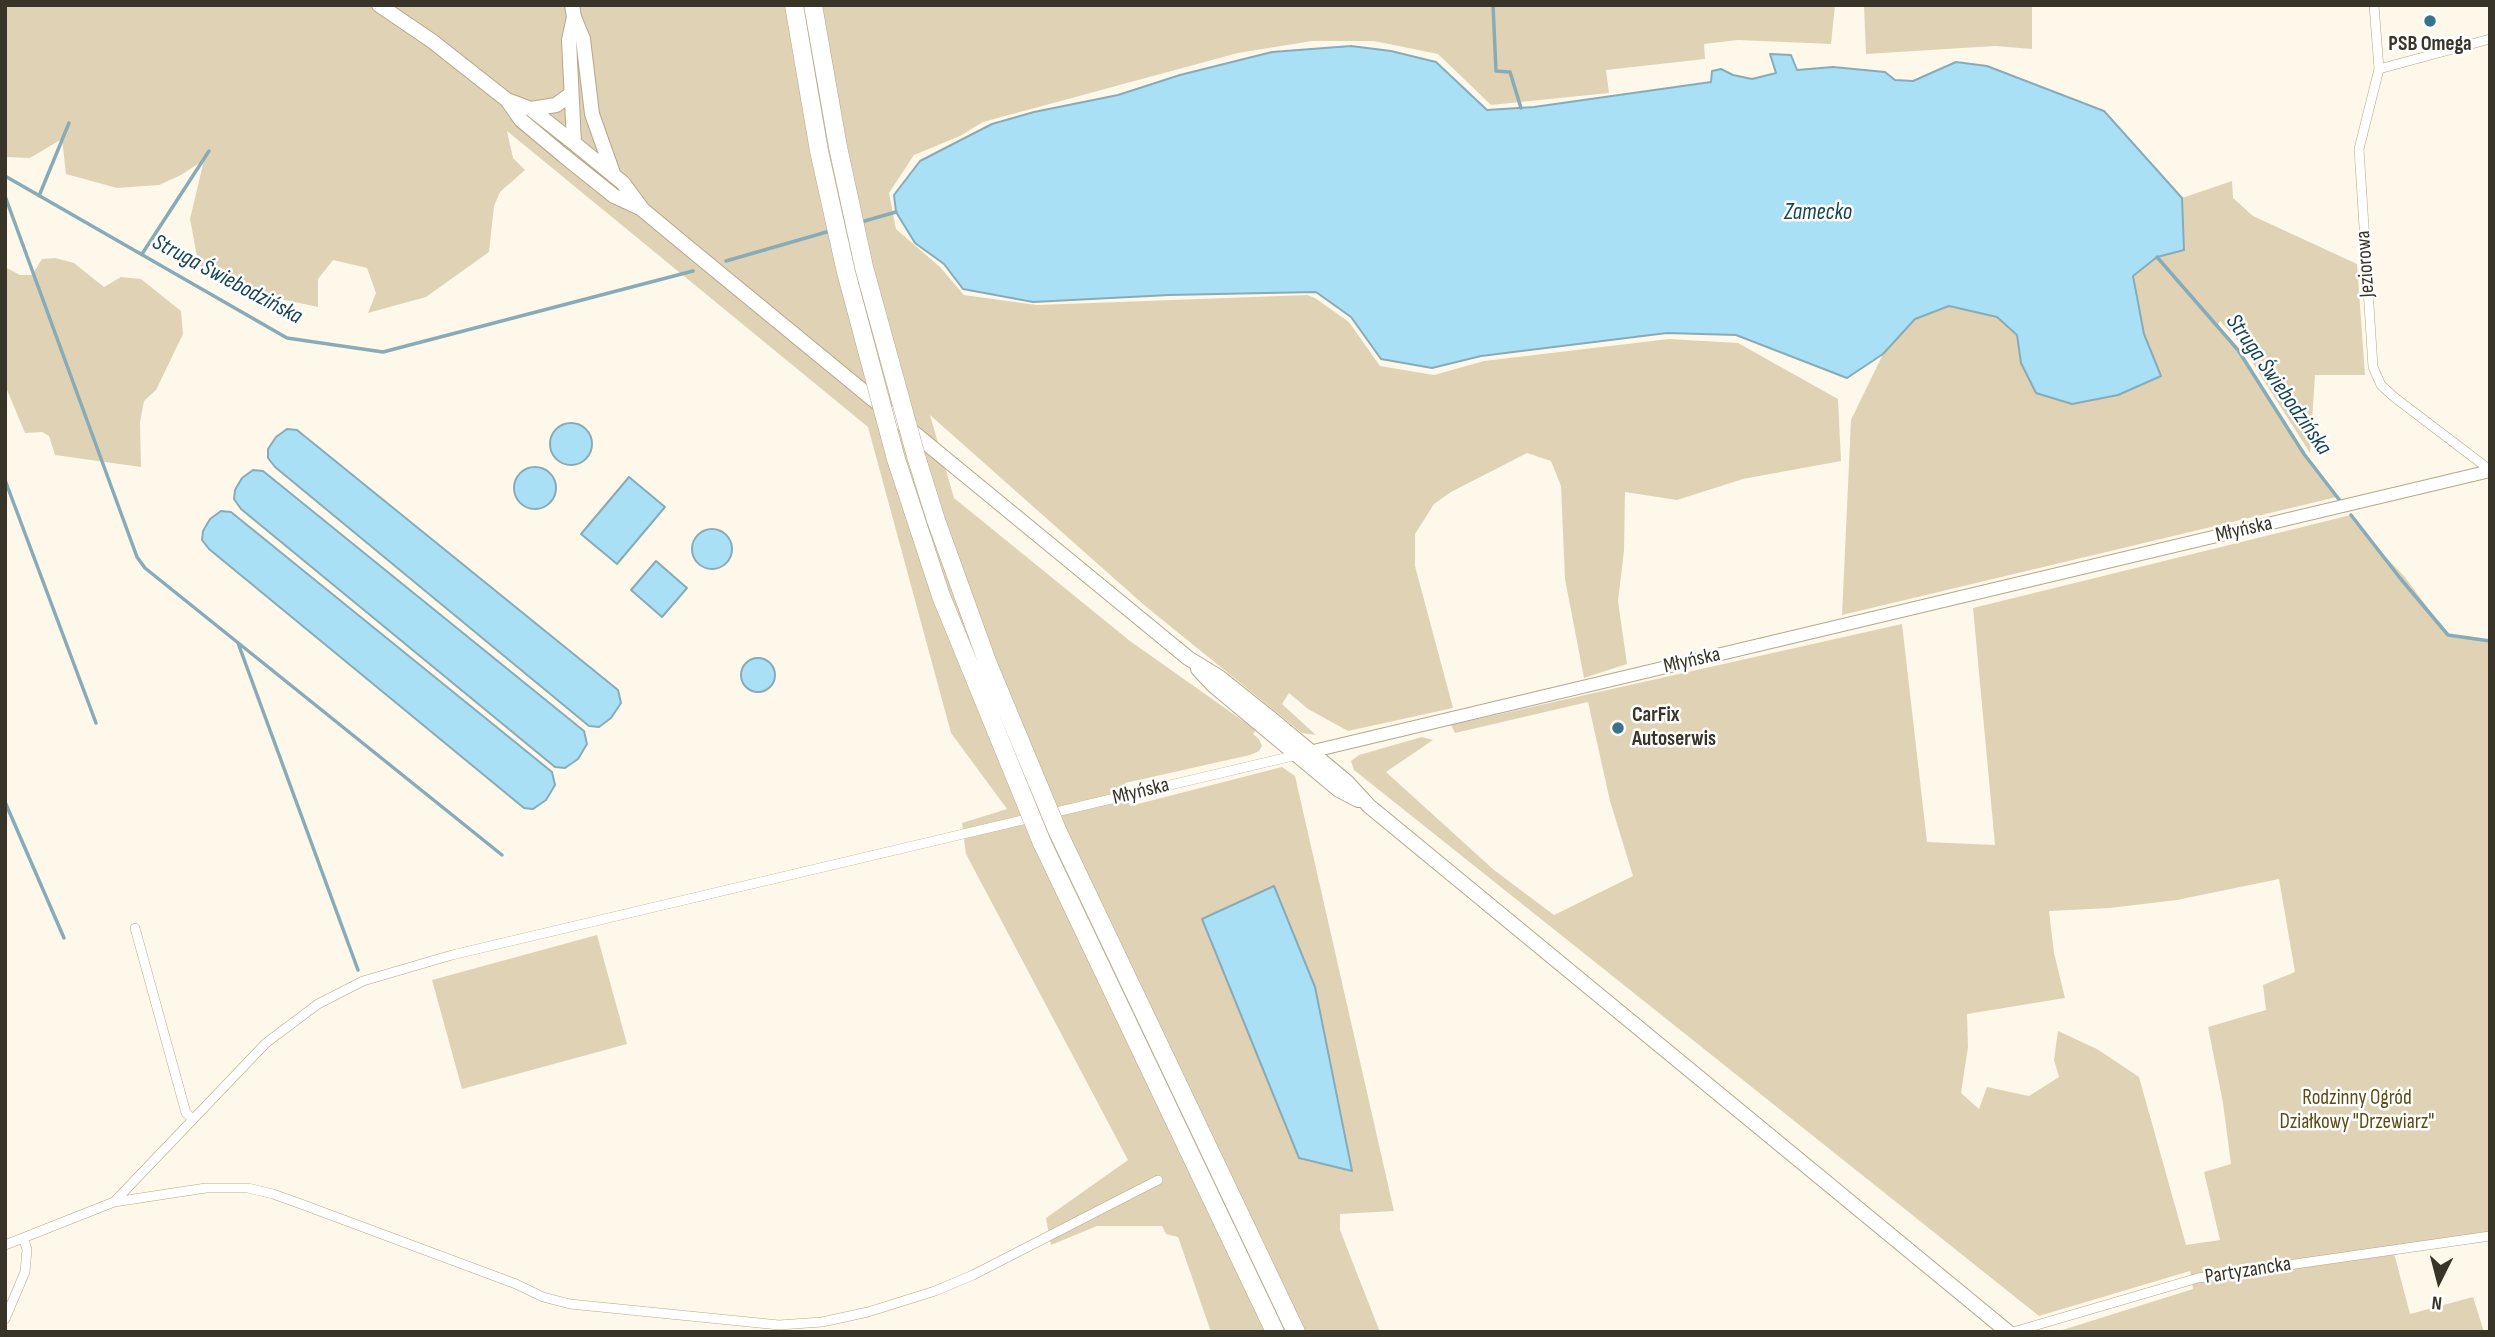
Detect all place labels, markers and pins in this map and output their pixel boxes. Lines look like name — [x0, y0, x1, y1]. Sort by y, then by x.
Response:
marker: PSB Omega — [2422, 13, 2438, 29]
place label: PSB Omega — [2388, 32, 2472, 58]
place label: CarFix Autoserwis — [1632, 703, 1716, 753]
marker: CarFix Autoserwis — [1610, 720, 1626, 736]

